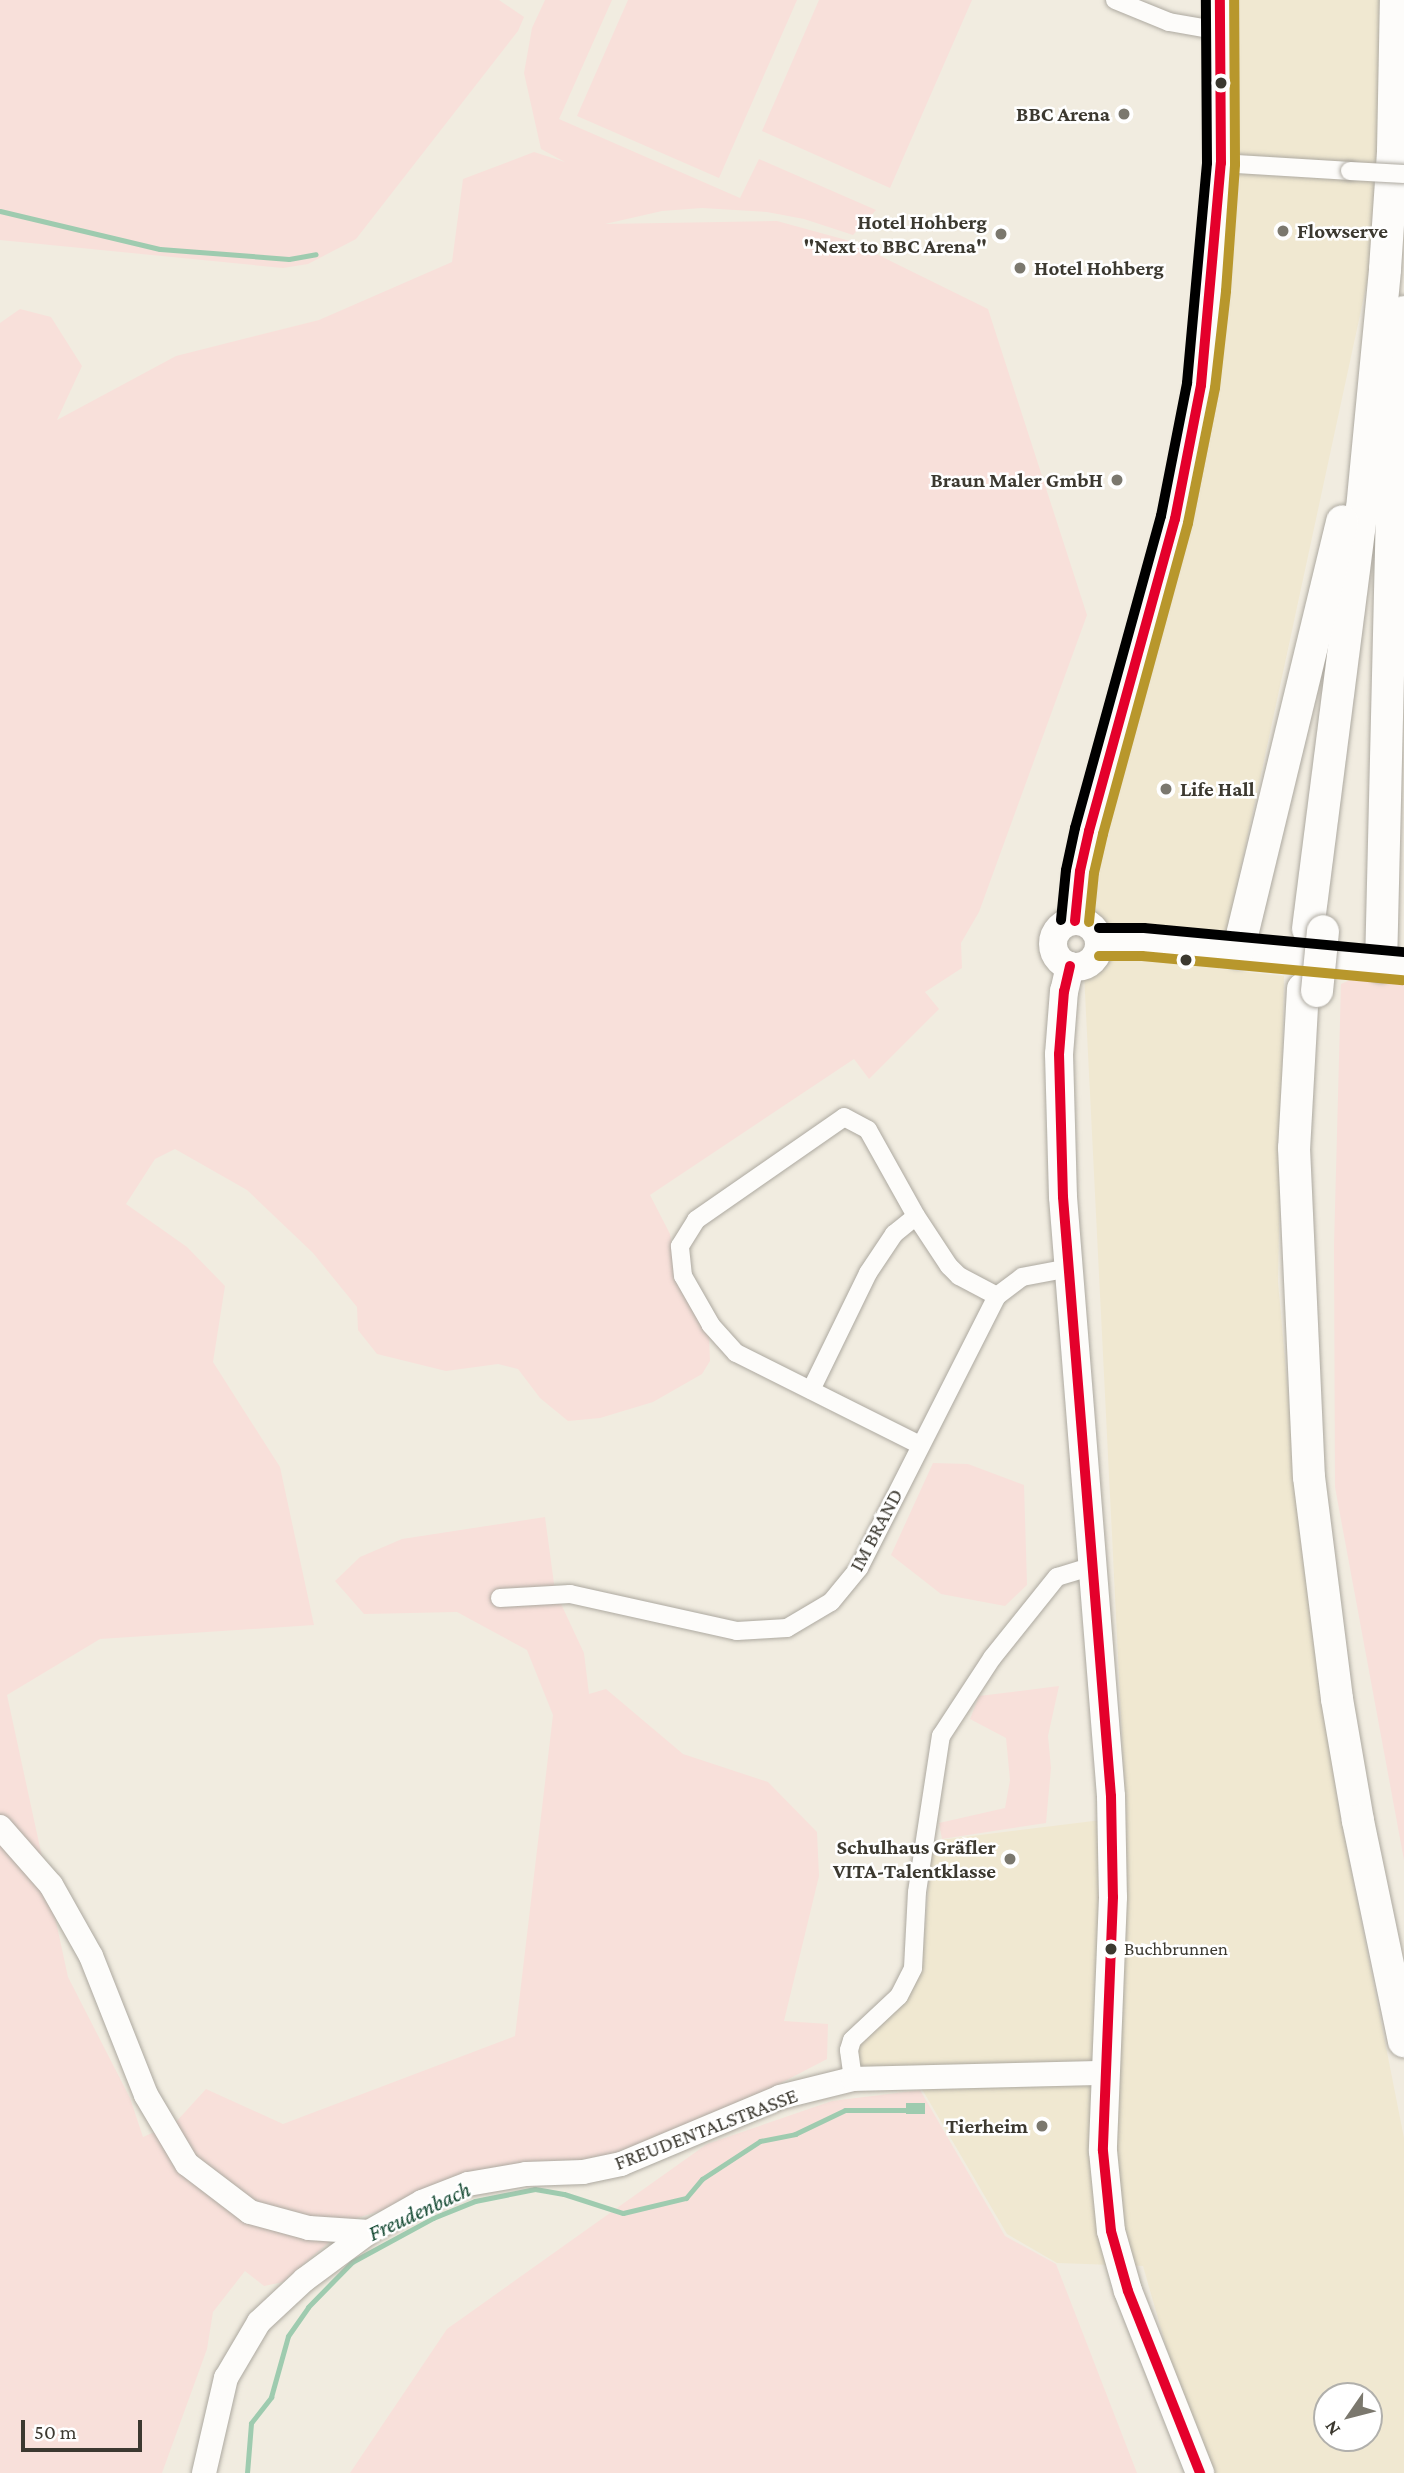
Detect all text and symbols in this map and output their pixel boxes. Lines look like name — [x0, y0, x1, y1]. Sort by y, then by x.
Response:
unlabelled marker — [1214, 76, 1228, 90]
place label: BBC Arena — [1016, 101, 1110, 127]
marker: BBC Arena — [1116, 106, 1132, 122]
place label: Hotel Hohberg "Next to BBC Arena" — [803, 209, 987, 259]
place label: Flowserve — [1297, 218, 1388, 244]
marker: Flowserve — [1275, 223, 1291, 239]
marker: Hotel Hohberg "Next to BBC Arena" — [993, 226, 1009, 242]
place label: Hotel Hohberg — [1034, 255, 1164, 281]
marker: Hotel Hohberg — [1012, 260, 1028, 276]
place label: Braun Maler GmbH — [930, 467, 1103, 493]
marker: Braun Maler GmbH — [1109, 472, 1125, 488]
place label: Life Hall — [1180, 776, 1255, 802]
marker: Life Hall — [1158, 781, 1174, 797]
unlabelled marker — [1179, 953, 1193, 967]
street label: IM BRAND — [844, 1484, 908, 1576]
place label: Schulhaus Gräfler VITA-Talentklasse — [833, 1834, 996, 1884]
marker: Schulhaus Gräfler VITA-Talentklasse — [1002, 1851, 1018, 1867]
place label: Buchbrunnen — [1124, 1938, 1228, 1960]
marker: Buchbrunnen — [1104, 1942, 1118, 1956]
street label: FREUDENTALSTRASSE — [611, 2082, 801, 2176]
place label: Tierheim — [946, 2113, 1028, 2139]
marker: Tierheim — [1034, 2118, 1050, 2134]
water label: Freudenbach — [363, 2175, 475, 2247]
north arrow — [1313, 2382, 1383, 2452]
scale bar — [24, 2406, 145, 2450]
text: N — [1320, 2417, 1344, 2440]
text: 50 m — [34, 2420, 77, 2444]

